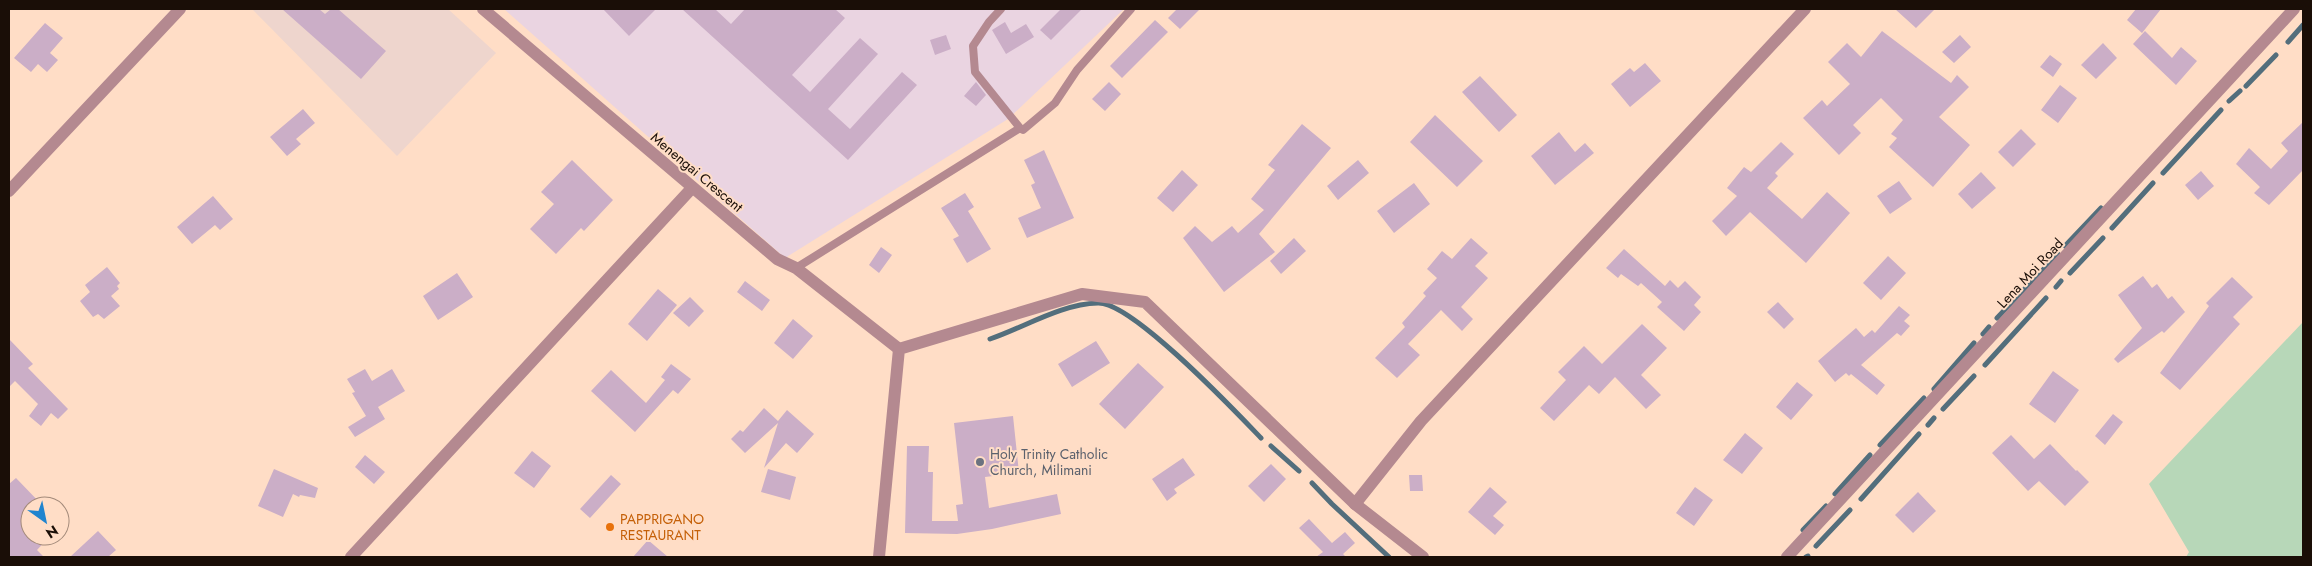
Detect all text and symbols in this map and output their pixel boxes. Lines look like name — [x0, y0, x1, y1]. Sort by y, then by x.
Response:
street label: Menengai Crescent — [647, 127, 748, 217]
street label: Lena Moi Road — [1992, 234, 2068, 312]
place label: Holy Trinity Catholic Church, Milimani — [990, 444, 1108, 480]
marker: Holy Trinity Catholic Church, Milimani — [974, 456, 986, 468]
north arrow — [20, 496, 70, 546]
place label: PAPPRIGANO RESTAURANT — [620, 509, 704, 545]
text: N — [42, 520, 62, 543]
marker: PAPPRIGANO RESTAURANT — [604, 521, 616, 533]

